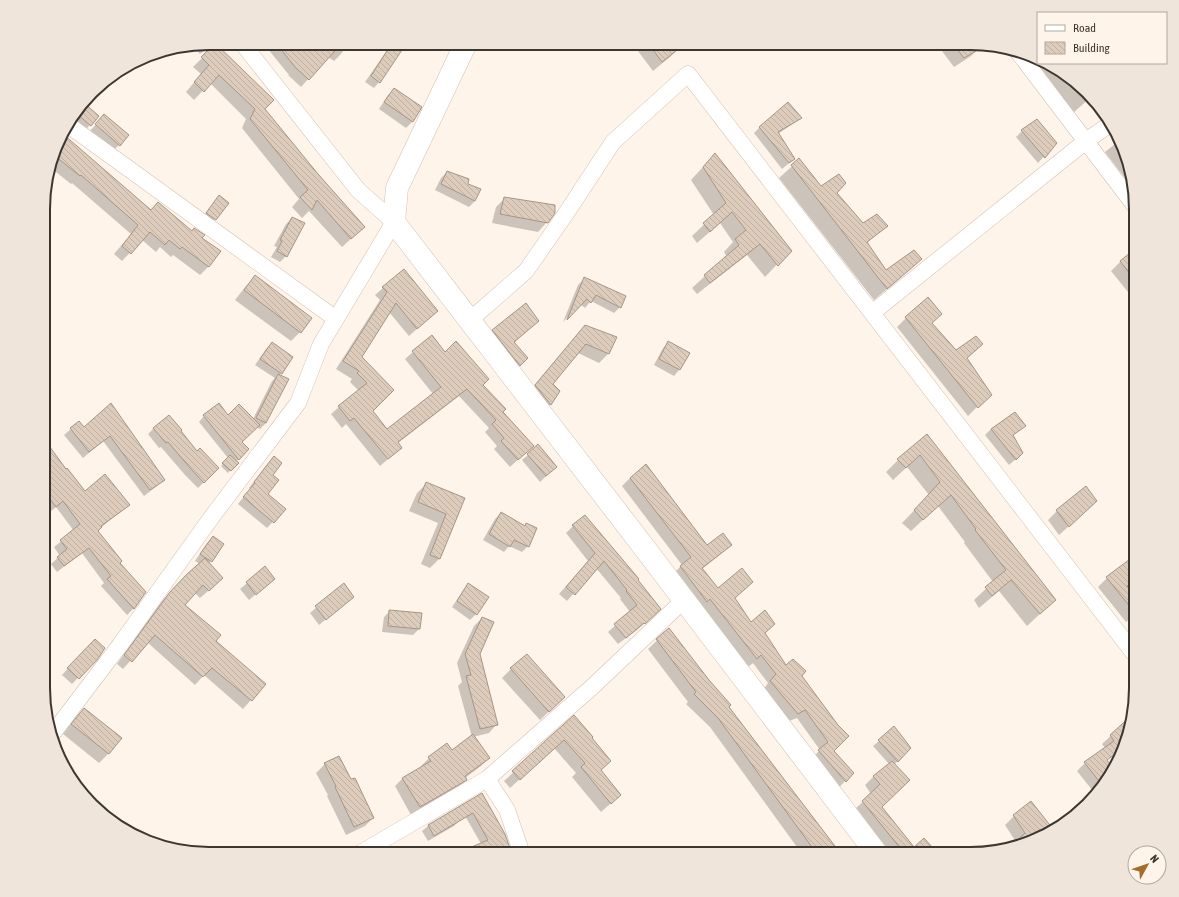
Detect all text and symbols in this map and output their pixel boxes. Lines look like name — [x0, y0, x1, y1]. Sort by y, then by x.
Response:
legend — [1037, 12, 1167, 64]
text: Road — [1073, 21, 1096, 35]
text: Building — [1073, 41, 1111, 55]
north arrow — [1127, 845, 1167, 885]
text: N — [1148, 852, 1161, 865]

